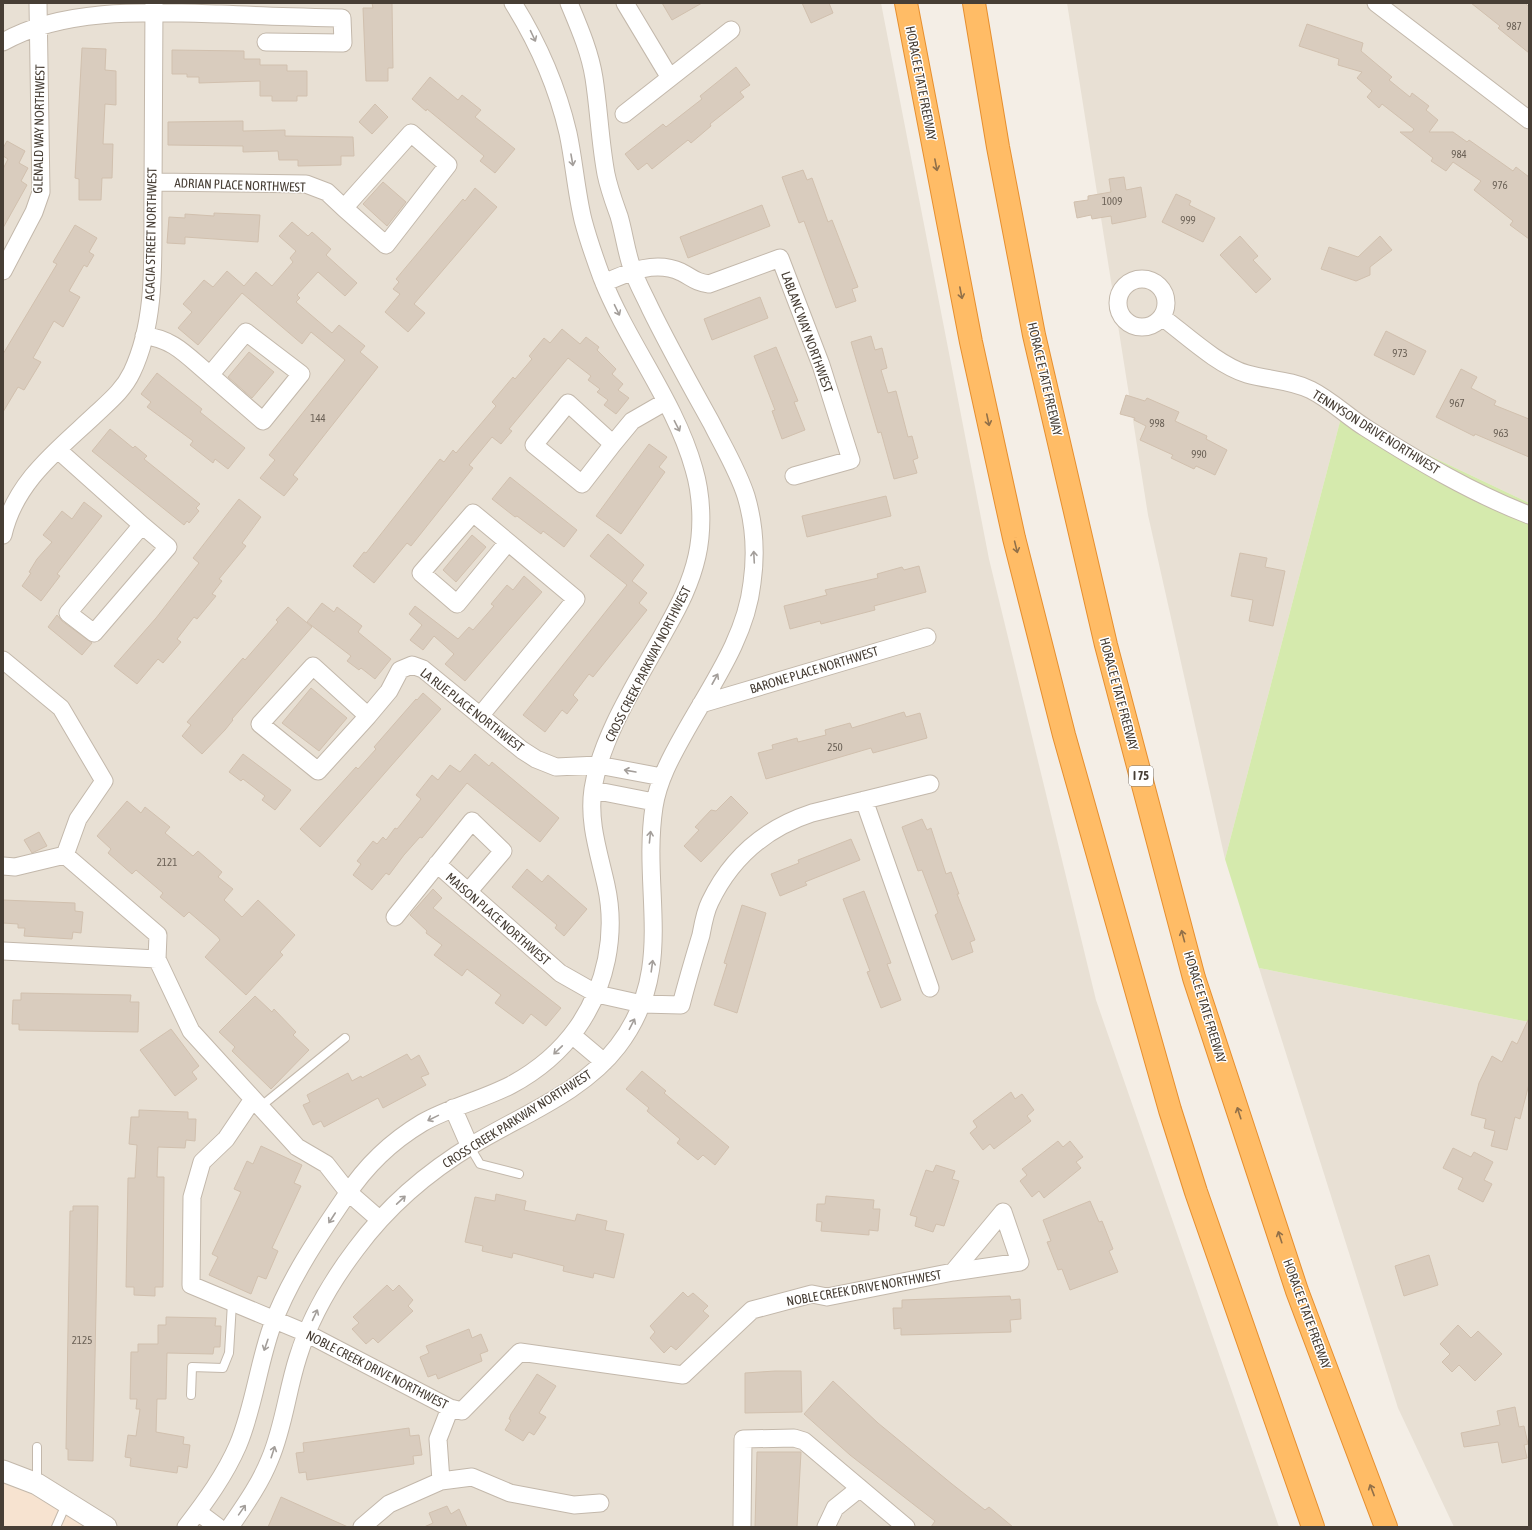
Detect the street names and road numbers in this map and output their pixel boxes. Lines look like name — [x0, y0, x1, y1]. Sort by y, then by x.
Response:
street label: HORACE E TATE FREEWAY — [903, 25, 939, 142]
street label: GLENALD WAY NORTHWEST — [30, 64, 48, 194]
street label: ACACIA STREET NORTHWEST — [142, 167, 160, 301]
street label: ADRIAN PLACE NORTHWEST — [174, 175, 306, 195]
street label: LABLANC WAY NORTHWEST — [778, 269, 836, 395]
street label: HORACE E TATE FREEWAY — [1025, 321, 1065, 437]
street label: TENNYSON DRIVE NORTHWEST — [1310, 387, 1442, 477]
street label: CROSS CREEK PARKWAY NORTHWEST — [602, 583, 694, 744]
street label: HORACE E TATE FREEWAY — [1097, 636, 1141, 752]
street label: BARONE PLACE NORTHWEST — [748, 643, 880, 697]
street label: LA RUE PLACE NORTHWEST — [417, 665, 527, 755]
road number: I 75 — [1129, 766, 1153, 786]
street label: MAISON PLACE NORTHWEST — [443, 870, 553, 968]
street label: HORACE E TATE FREEWAY — [1181, 949, 1229, 1065]
street label: CROSS CREEK PARKWAY NORTHWEST — [440, 1067, 594, 1171]
street label: HORACE E TATE FREEWAY — [1280, 1257, 1334, 1371]
street label: NOBLE CREEK DRIVE NORTHWEST — [785, 1267, 943, 1309]
street label: NOBLE CREEK DRIVE NORTHWEST — [304, 1328, 451, 1413]

